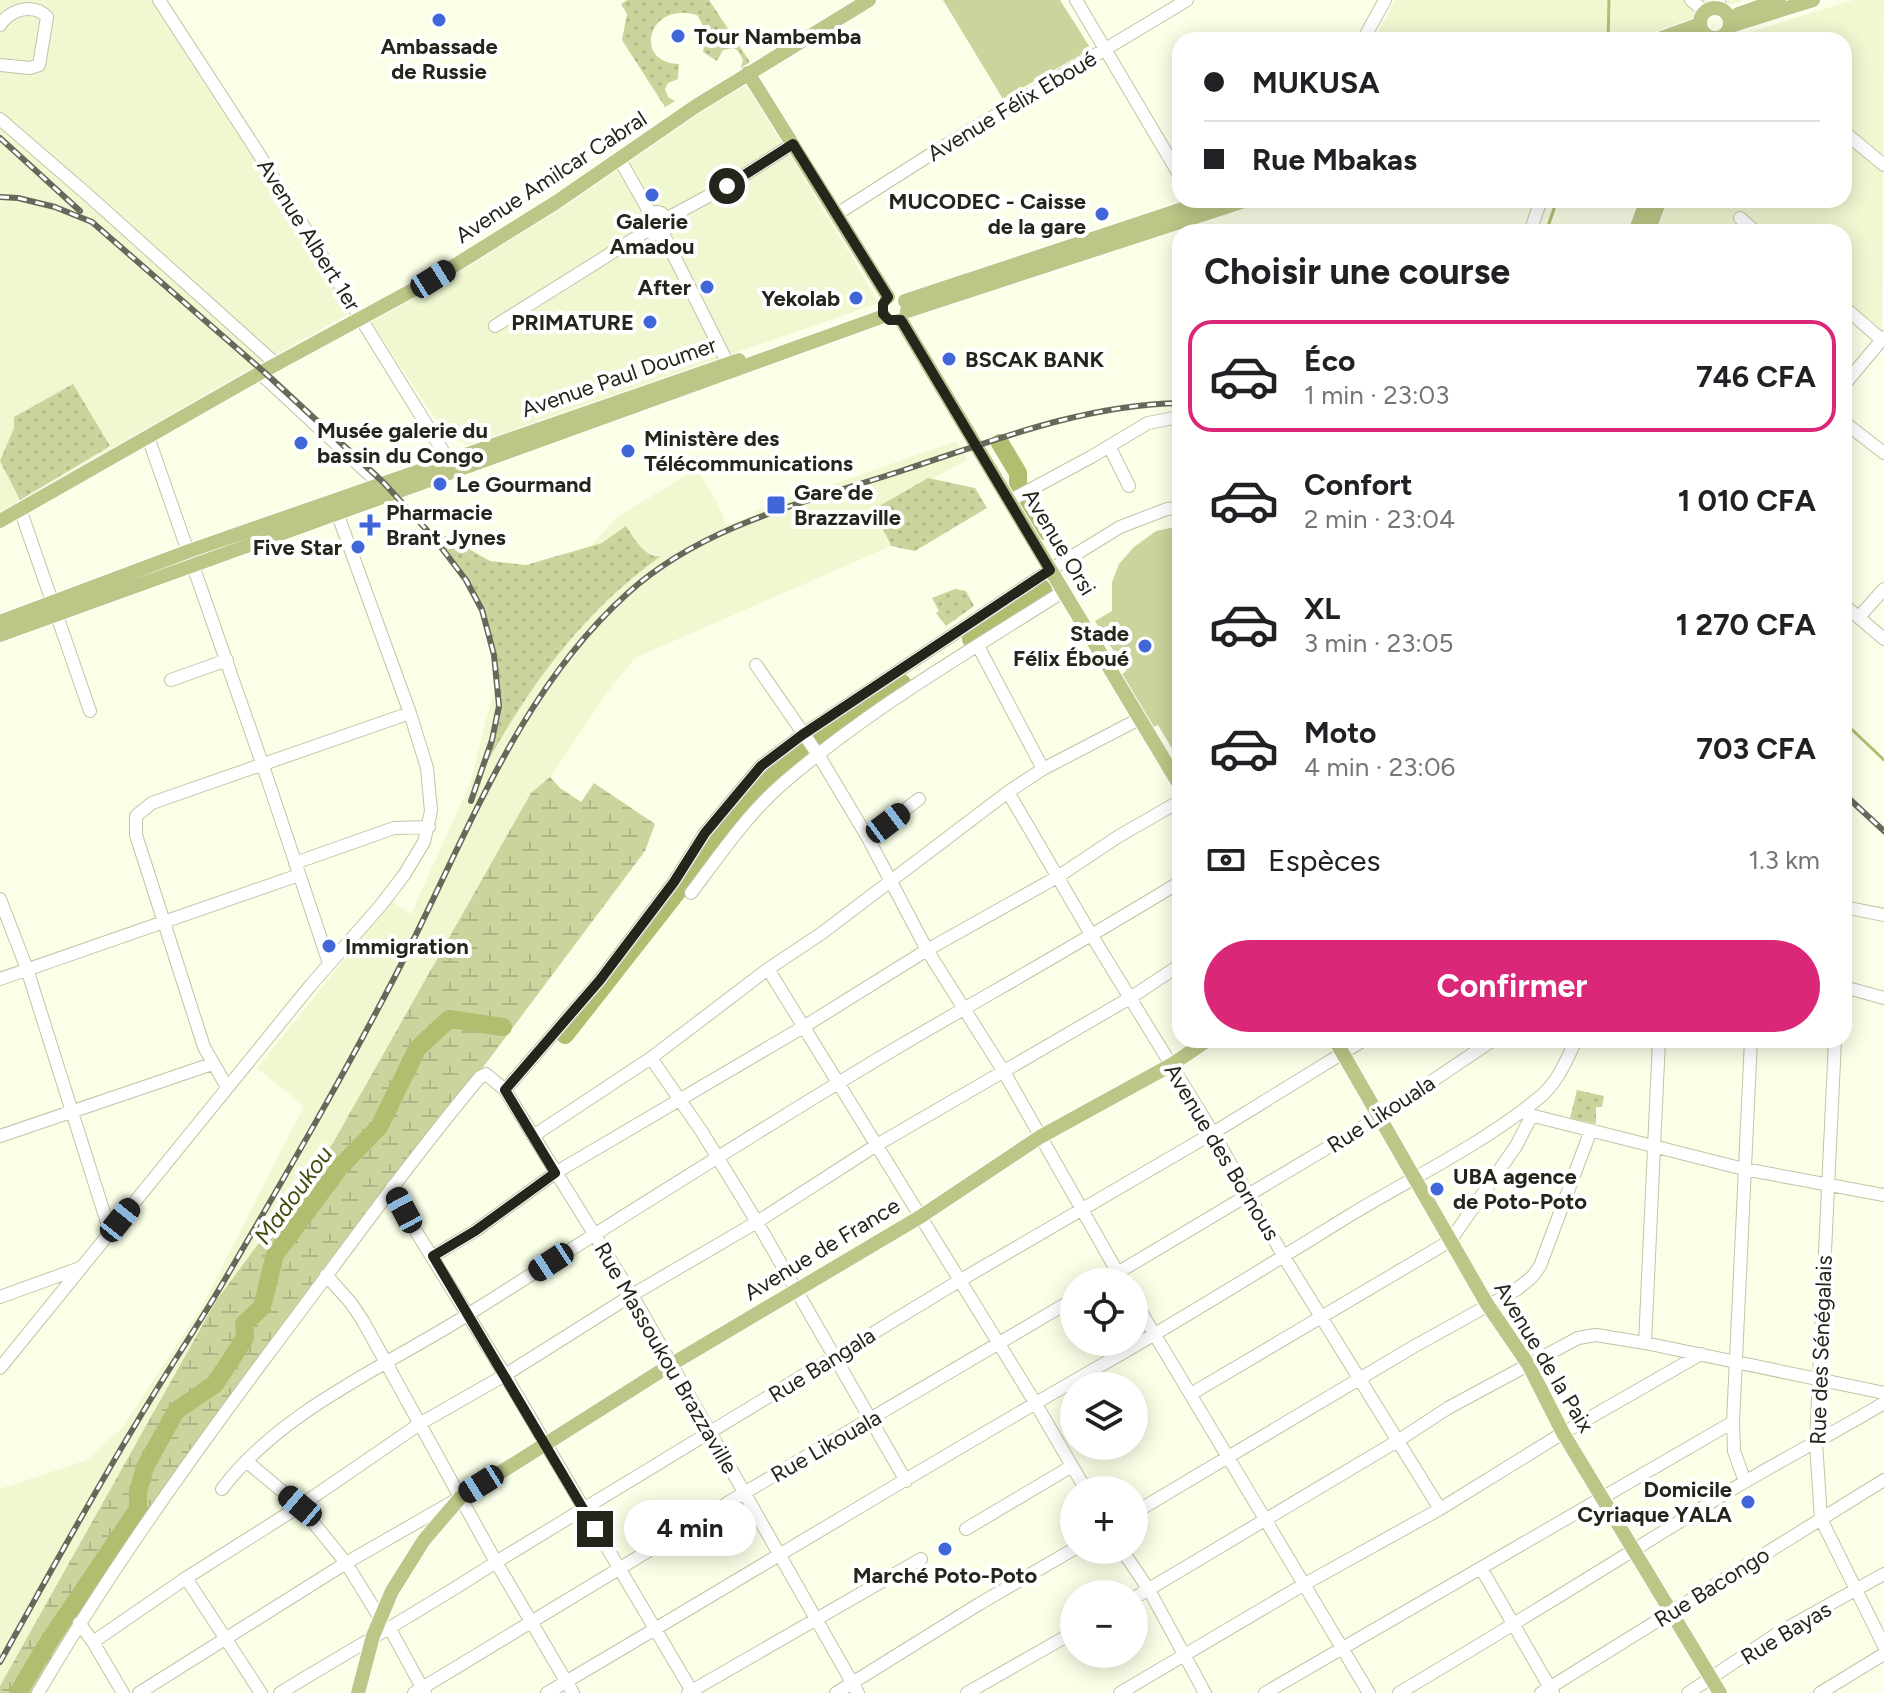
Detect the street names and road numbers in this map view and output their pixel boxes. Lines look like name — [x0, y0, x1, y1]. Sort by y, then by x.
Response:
street label: Avenue Félix Eboué — [923, 45, 1101, 167]
street label: Avenue Amilcar Cabral — [450, 105, 652, 249]
street label: Avenue Albert 1er — [251, 154, 367, 316]
street label: Avenue Paul Doumer — [518, 331, 721, 423]
street label: Avenue Orsi — [1017, 484, 1101, 600]
street label: Avenue des Bornous — [1159, 1059, 1285, 1245]
street label: Rue Likouala — [1322, 1069, 1440, 1159]
street label: Avenue de France — [739, 1192, 905, 1306]
street label: Rue Massoukou Brazzaville — [589, 1237, 743, 1479]
street label: Rue des Sénégalais — [1804, 1255, 1838, 1445]
street label: Avenue de la Paix — [1488, 1277, 1600, 1438]
street label: Rue Bangala — [764, 1322, 880, 1408]
street label: Rue Likouala — [766, 1404, 886, 1488]
street label: Rue Bacongo — [1649, 1541, 1775, 1633]
street label: Rue Bayas — [1736, 1595, 1836, 1671]

